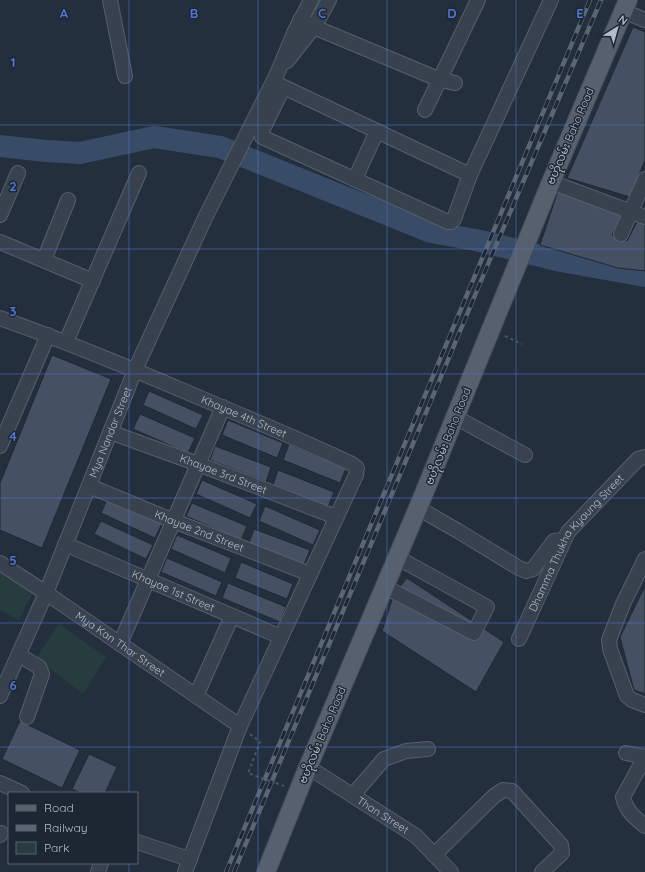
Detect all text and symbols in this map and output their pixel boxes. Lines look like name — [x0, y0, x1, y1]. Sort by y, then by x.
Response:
text: A — [60, 5, 69, 21]
text: B — [190, 5, 198, 21]
text: C — [318, 5, 326, 21]
text: D — [447, 5, 457, 21]
text: E — [576, 5, 584, 21]
north arrow — [597, 8, 637, 48]
text: N — [616, 12, 630, 28]
text: 1 — [10, 54, 16, 70]
street label: ဗဟိုလမ်း Baho Road — [543, 86, 598, 187]
text: 2 — [9, 178, 17, 194]
text: 3 — [10, 303, 17, 319]
street label: Mya Nandar Street — [86, 384, 135, 480]
street label: ဗဟိုလမ်း Baho Road — [422, 385, 476, 487]
street label: Khayae 4th Street — [199, 392, 289, 441]
text: 4 — [9, 428, 17, 444]
street label: Khayae 3rd Street — [178, 451, 269, 497]
street label: Dhamma Thukha Kyaung Street — [525, 471, 627, 614]
street label: Khayae 2nd Street — [153, 507, 246, 555]
text: 5 — [9, 552, 17, 568]
street label: Khayae 1st Street — [130, 567, 217, 615]
street label: Mya Kan Thar Street — [73, 608, 168, 680]
text: 6 — [9, 677, 17, 693]
street label: ဗဟိုလမ်း Baho Road — [295, 685, 350, 786]
legend — [8, 792, 138, 864]
street label: Than Street — [354, 793, 412, 837]
text: Road — [44, 800, 74, 815]
text: Railway — [44, 820, 88, 835]
text: Park — [44, 840, 69, 855]

